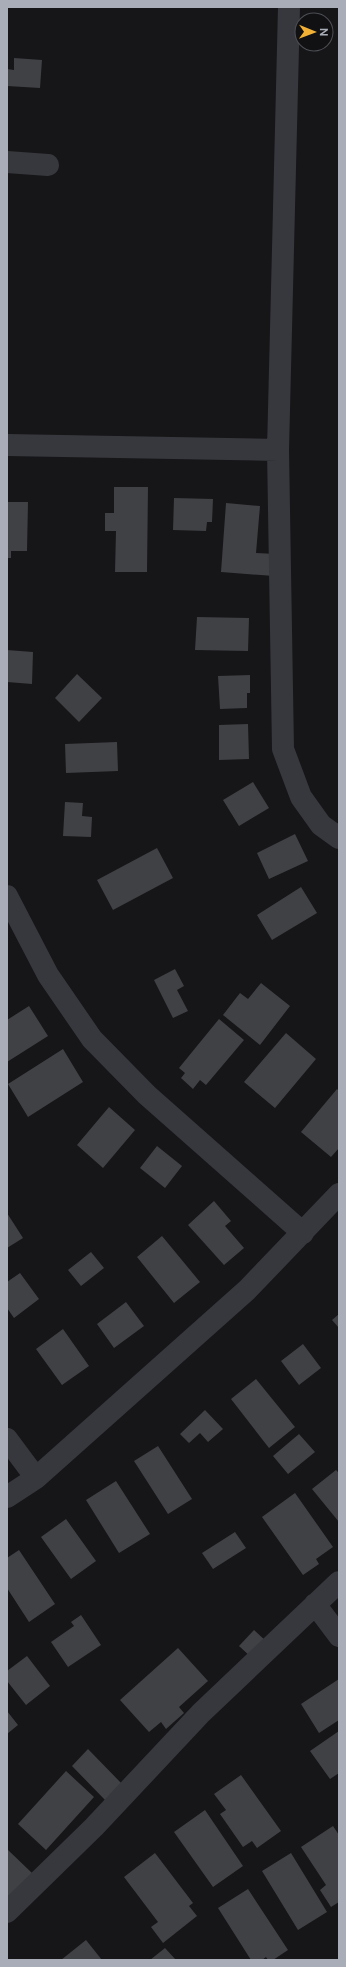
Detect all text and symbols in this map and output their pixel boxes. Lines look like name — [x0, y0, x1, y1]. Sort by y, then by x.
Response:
north arrow — [294, 12, 334, 52]
text: N — [318, 28, 330, 37]

